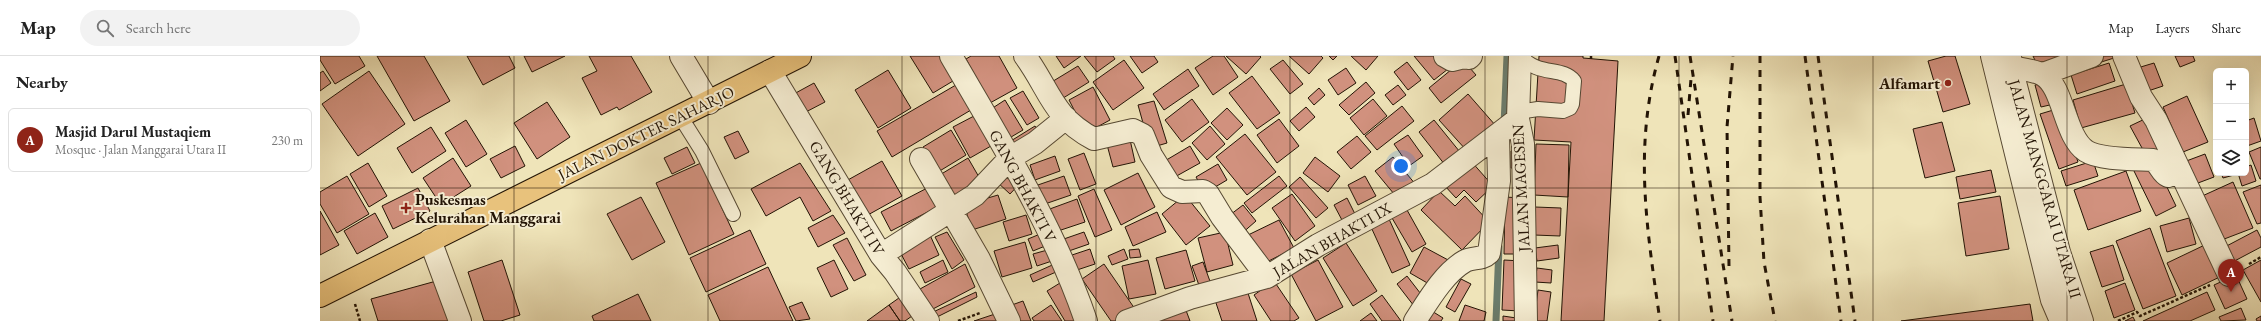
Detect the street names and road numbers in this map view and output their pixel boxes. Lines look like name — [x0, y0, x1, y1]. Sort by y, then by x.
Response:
street label: JALAN MANGGARAI UTARA II — [2003, 75, 2086, 301]
street label: JALAN DOKTER SAHARJO — [552, 81, 738, 186]
street label: JALAN MAGESEN — [1507, 123, 1535, 254]
street label: GANG BHAKTI V — [984, 126, 1062, 246]
street label: GANG BHAKTI IV — [804, 137, 890, 259]
street label: JALAN BHAKTI IX — [1267, 197, 1396, 283]

